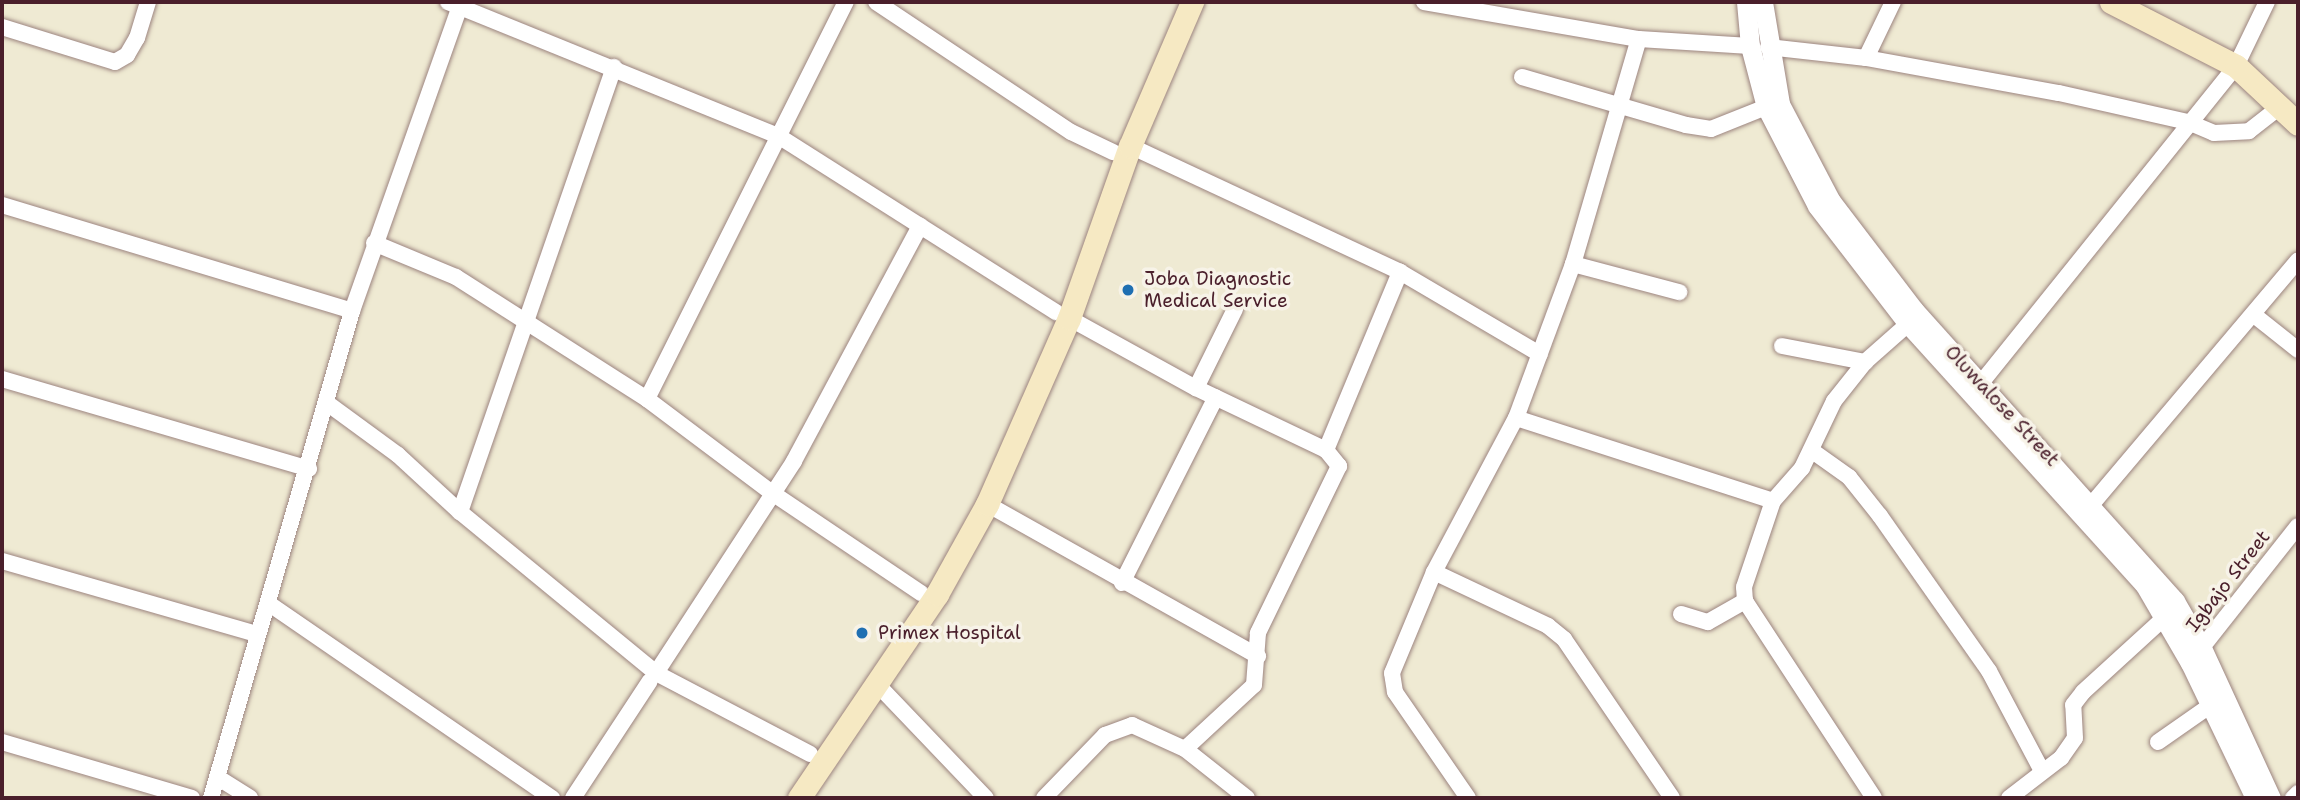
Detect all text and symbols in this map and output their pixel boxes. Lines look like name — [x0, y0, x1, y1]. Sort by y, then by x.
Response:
place label: Joba Diagnostic Medical Service — [1144, 268, 1291, 312]
marker: Joba Diagnostic Medical Service — [1118, 280, 1138, 300]
street label: Oluwalose Street — [1940, 341, 2064, 471]
street label: Igbajo Street — [2181, 526, 2275, 636]
place label: Primex Hospital — [878, 622, 1021, 644]
marker: Primex Hospital — [852, 623, 872, 643]

